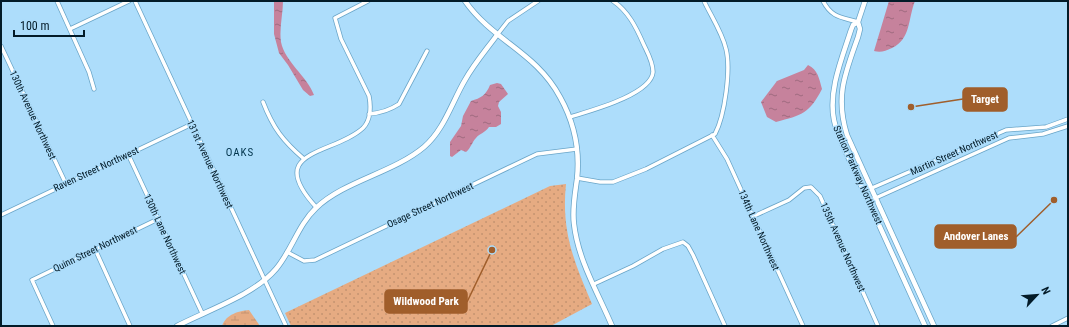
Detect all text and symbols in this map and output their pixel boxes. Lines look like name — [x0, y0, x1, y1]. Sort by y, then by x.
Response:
scale bar — [14, 12, 84, 38]
text: 100 m — [20, 19, 50, 33]
street label: 130th Avenue Northwest — [8, 69, 58, 161]
callout: Target — [963, 88, 1007, 111]
text: Target — [971, 93, 1000, 106]
street label: 131st Avenue Northwest — [185, 118, 235, 210]
street label: Station Parkway Northwest — [831, 124, 885, 226]
street label: Martin Street Northwest — [908, 129, 1000, 177]
street label: Raven Street Northwest — [52, 144, 140, 194]
district label: OAKS — [226, 146, 254, 159]
street label: Osage Street Northwest — [385, 180, 475, 230]
street label: 134th Lane Northwest — [736, 188, 782, 272]
street label: 130th Lane Northwest — [142, 192, 188, 276]
street label: 135th Avenue Northwest — [818, 200, 868, 294]
street label: Quinn Street Northwest — [51, 224, 139, 274]
callout: Andover Lanes — [935, 225, 1016, 248]
text: Andover Lanes — [943, 230, 1009, 243]
north arrow — [1017, 275, 1057, 315]
text: N — [1038, 285, 1053, 297]
callout: Wildwood Park — [385, 290, 467, 313]
text: Wildwood Park — [393, 295, 459, 308]

